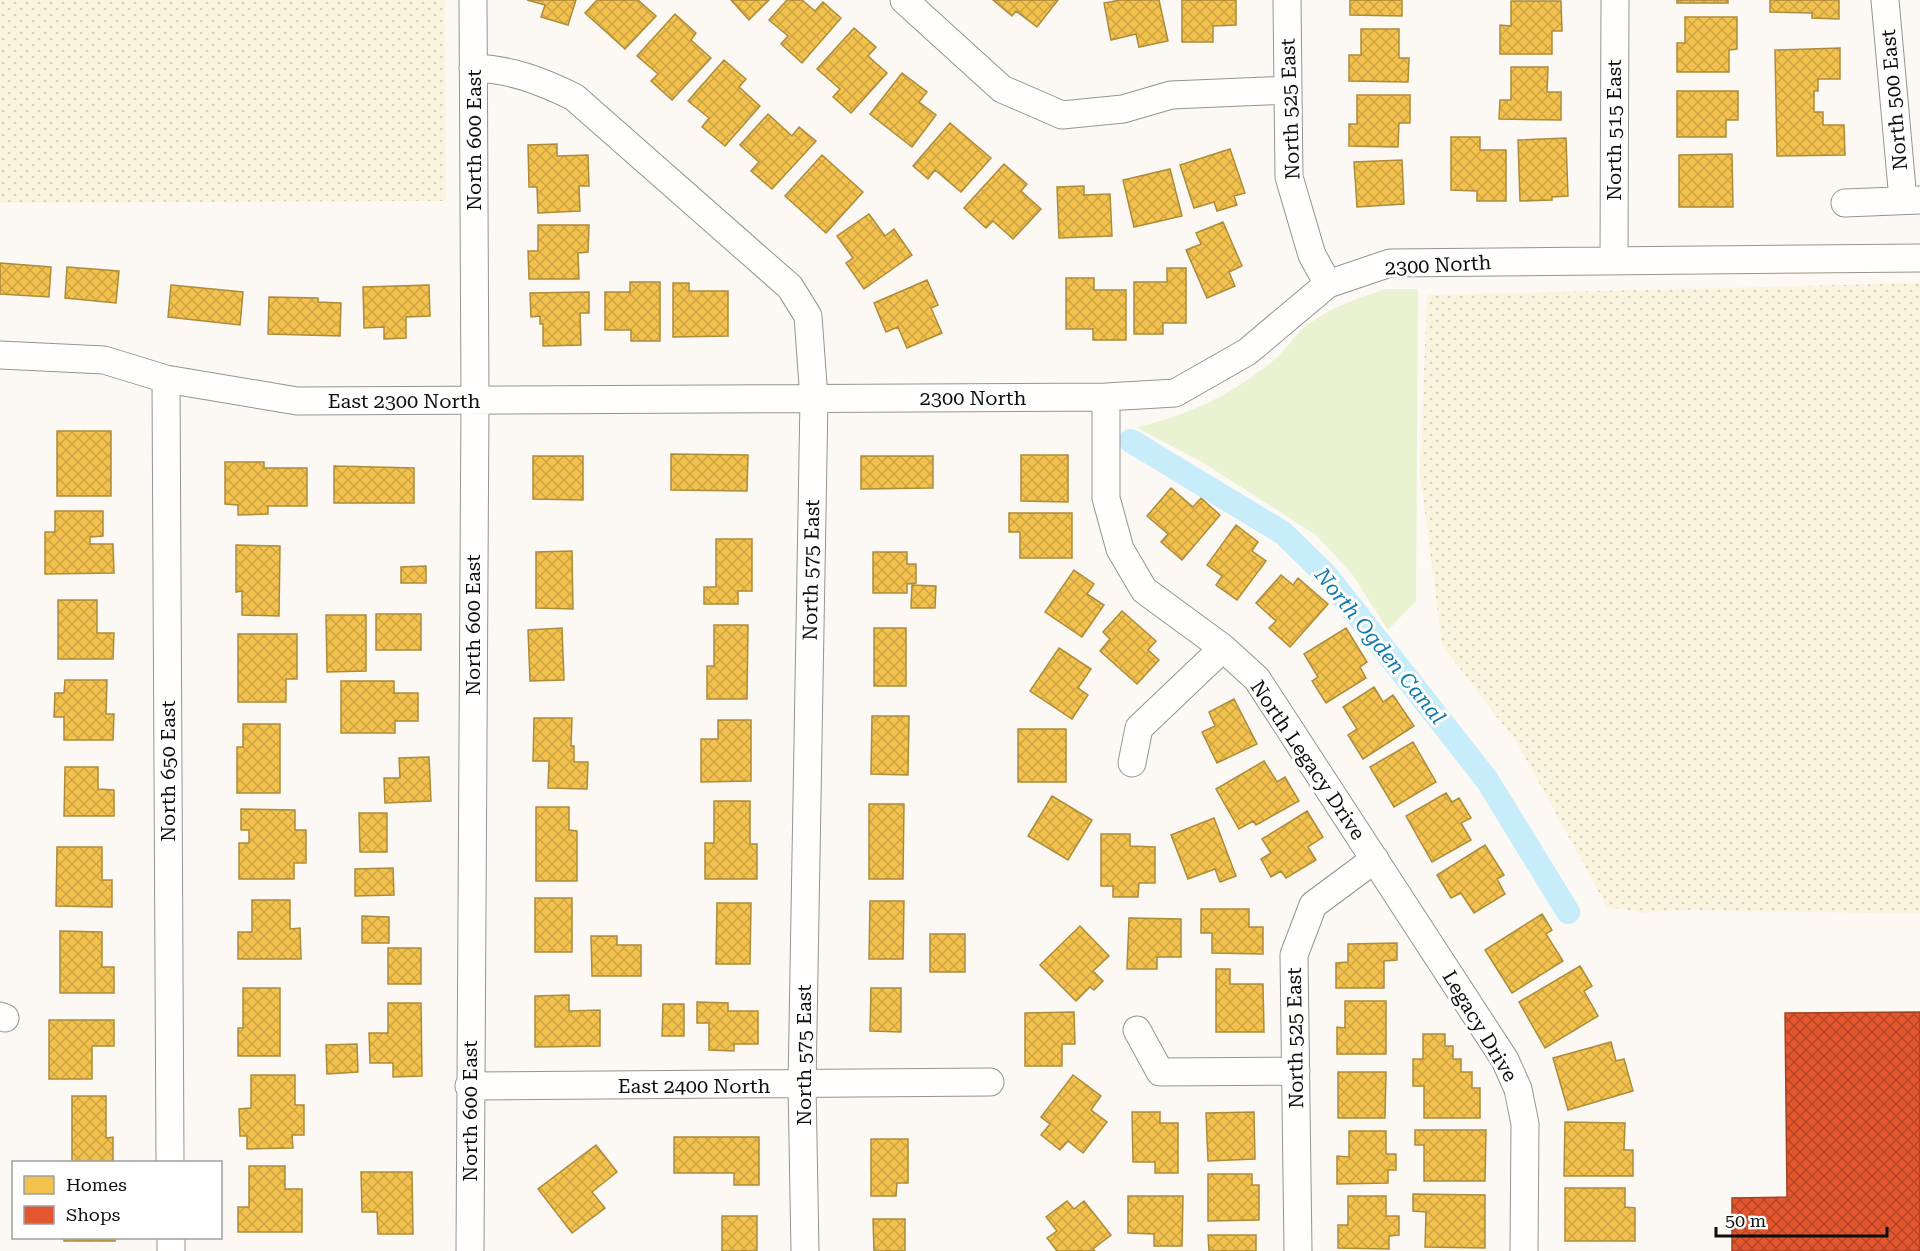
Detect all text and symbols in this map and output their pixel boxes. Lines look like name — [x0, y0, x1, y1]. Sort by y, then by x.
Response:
street label: North 500 East — [1876, 28, 1912, 171]
street label: North 525 East — [1276, 37, 1304, 180]
street label: North 515 East — [1602, 59, 1626, 201]
street label: North 600 East — [462, 69, 486, 211]
street label: 2300 North — [1384, 250, 1492, 280]
street label: 2300 North — [920, 386, 1026, 410]
street label: East 2300 North — [328, 389, 480, 413]
street label: North 575 East — [798, 499, 824, 641]
street label: North 600 East — [461, 554, 485, 696]
water label: North Ogden Canal — [1309, 563, 1450, 729]
street label: North Legacy Drive — [1246, 676, 1370, 844]
street label: North 650 East — [156, 700, 180, 842]
street label: Legacy Drive — [1437, 966, 1523, 1086]
street label: North 525 East — [1282, 967, 1308, 1109]
street label: North 575 East — [792, 984, 816, 1126]
street label: North 600 East — [458, 1040, 482, 1182]
street label: East 2400 North — [618, 1074, 770, 1098]
legend — [12, 1161, 222, 1239]
text: Homes — [66, 1174, 127, 1195]
scale bar — [1716, 1200, 1887, 1238]
text: Shops — [66, 1204, 120, 1225]
text: 50 m — [1725, 1210, 1766, 1231]

